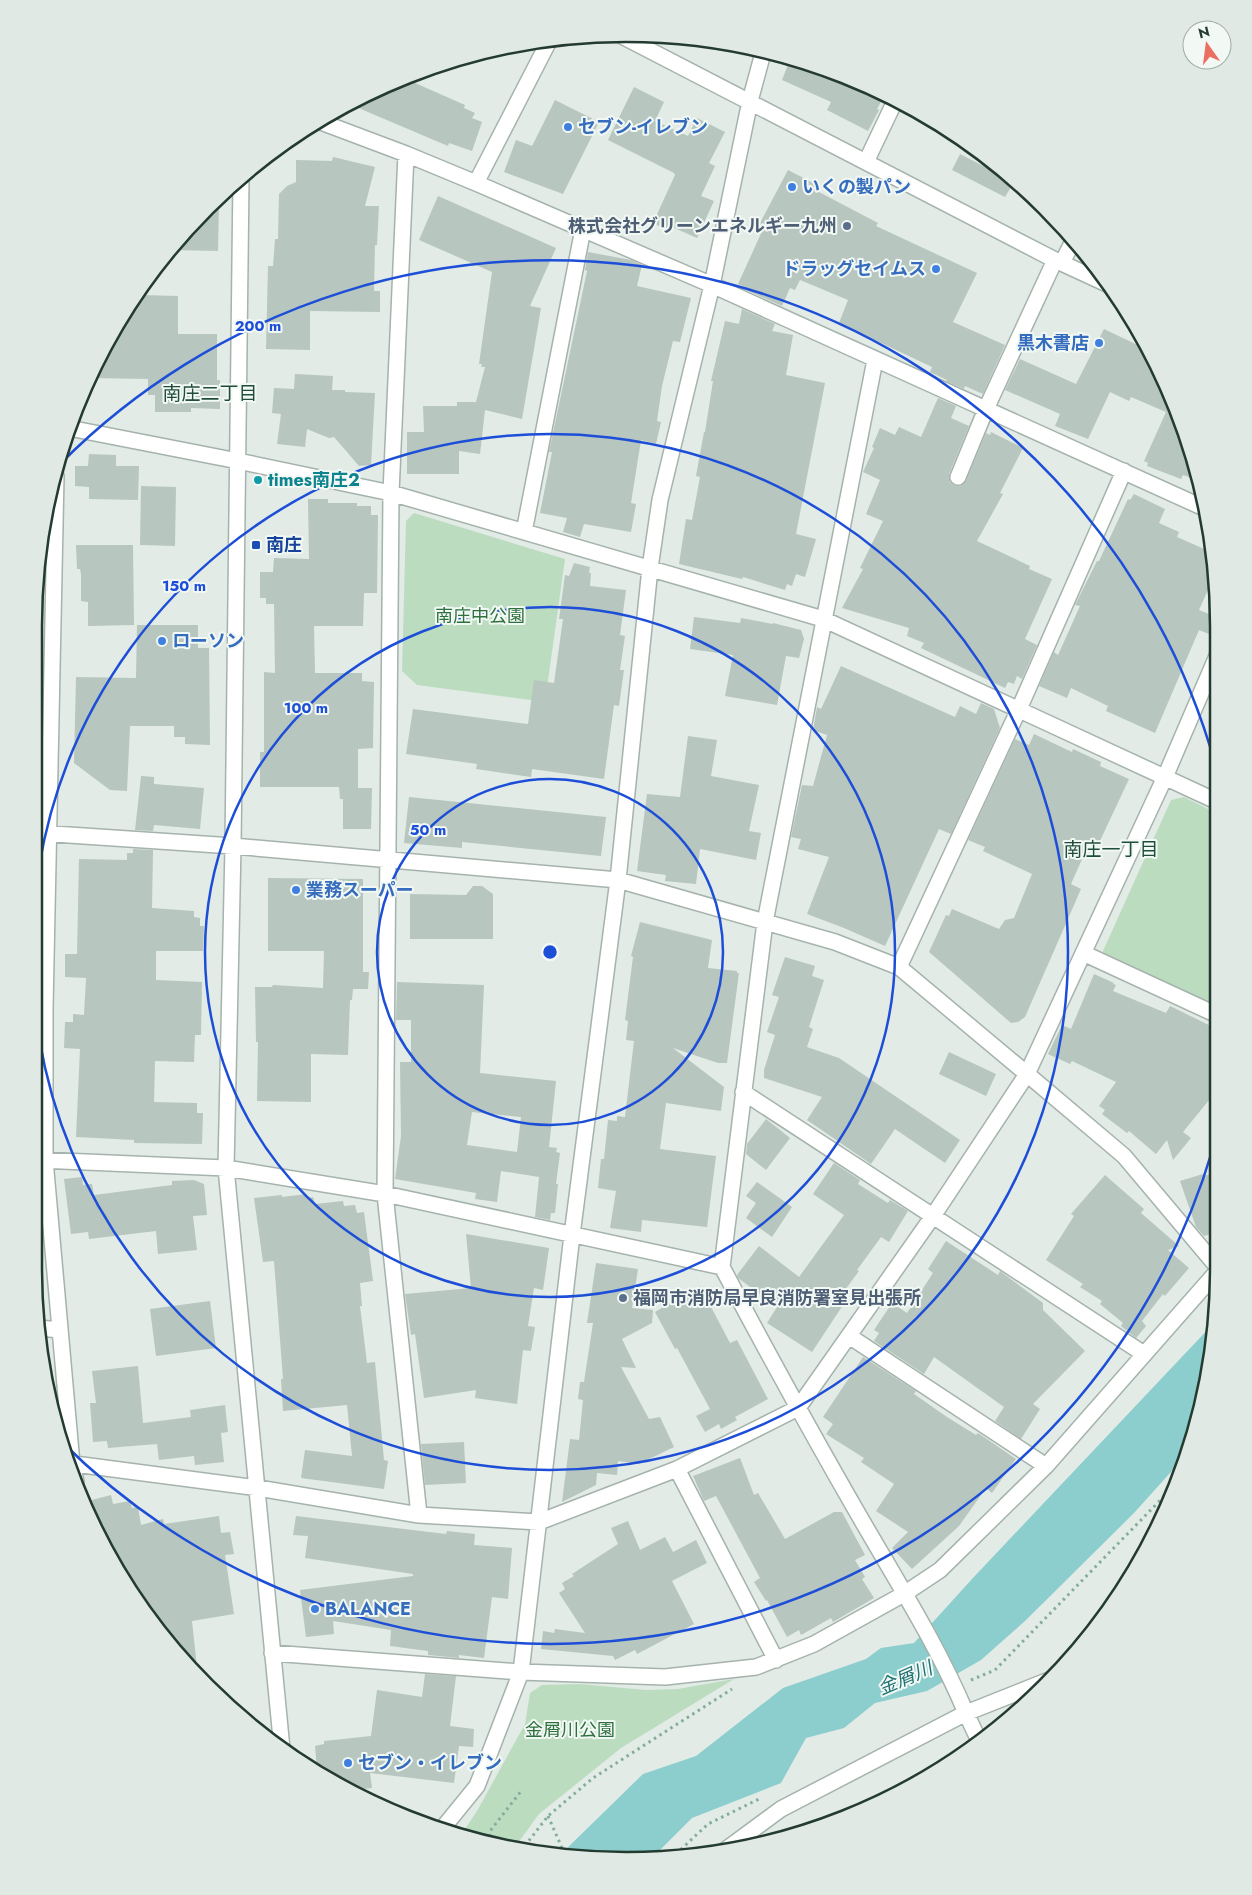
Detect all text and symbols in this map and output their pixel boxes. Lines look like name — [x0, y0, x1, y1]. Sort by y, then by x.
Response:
north arrow — [1182, 20, 1232, 70]
text: N — [1196, 21, 1212, 43]
place label: セブン-イレブン — [578, 114, 708, 140]
marker: セブン-イレブン — [562, 121, 574, 133]
place label: いくの製パン — [802, 174, 911, 200]
marker: いくの製パン — [786, 181, 798, 193]
place label: 株式会社グリーンエネルギー九州 — [568, 213, 837, 239]
marker: 株式会社グリーンエネルギー九州 — [841, 220, 853, 232]
place label: ドラッグセイムス — [782, 256, 926, 282]
marker: ドラッグセイムス — [930, 263, 942, 275]
text: 200 m — [235, 315, 281, 337]
place label: 黒木書店 — [1017, 330, 1089, 356]
marker: 黒木書店 — [1093, 337, 1105, 349]
district label: 南庄二丁目 — [162, 380, 258, 407]
place label: times南庄2 — [268, 467, 360, 493]
marker: times南庄2 — [252, 474, 264, 486]
place label: 南庄 — [266, 532, 302, 558]
marker: 南庄 — [250, 539, 262, 551]
text: 150 m — [162, 575, 206, 597]
park label: 南庄中公園 — [435, 603, 525, 629]
place label: ローソン — [172, 628, 244, 654]
marker: ローソン — [156, 635, 168, 647]
text: 100 m — [284, 697, 328, 719]
text: 50 m — [410, 819, 446, 841]
district label: 南庄一丁目 — [1063, 836, 1159, 863]
place label: 業務スーパー — [306, 877, 414, 903]
marker: 業務スーパー — [290, 884, 302, 896]
centre of rings — [541, 943, 559, 961]
place label: 福岡市消防局早良消防署室見出張所 — [633, 1285, 921, 1311]
marker: 福岡市消防局早良消防署室見出張所 — [617, 1292, 629, 1304]
place label: BALANCE — [325, 1596, 411, 1622]
marker: BALANCE — [309, 1603, 321, 1615]
water label: 金屑川 — [873, 1654, 938, 1702]
park label: 金屑川公園 — [525, 1717, 615, 1743]
place label: セブン・イレブン — [358, 1750, 502, 1776]
marker: セブン・イレブン — [342, 1757, 354, 1769]

